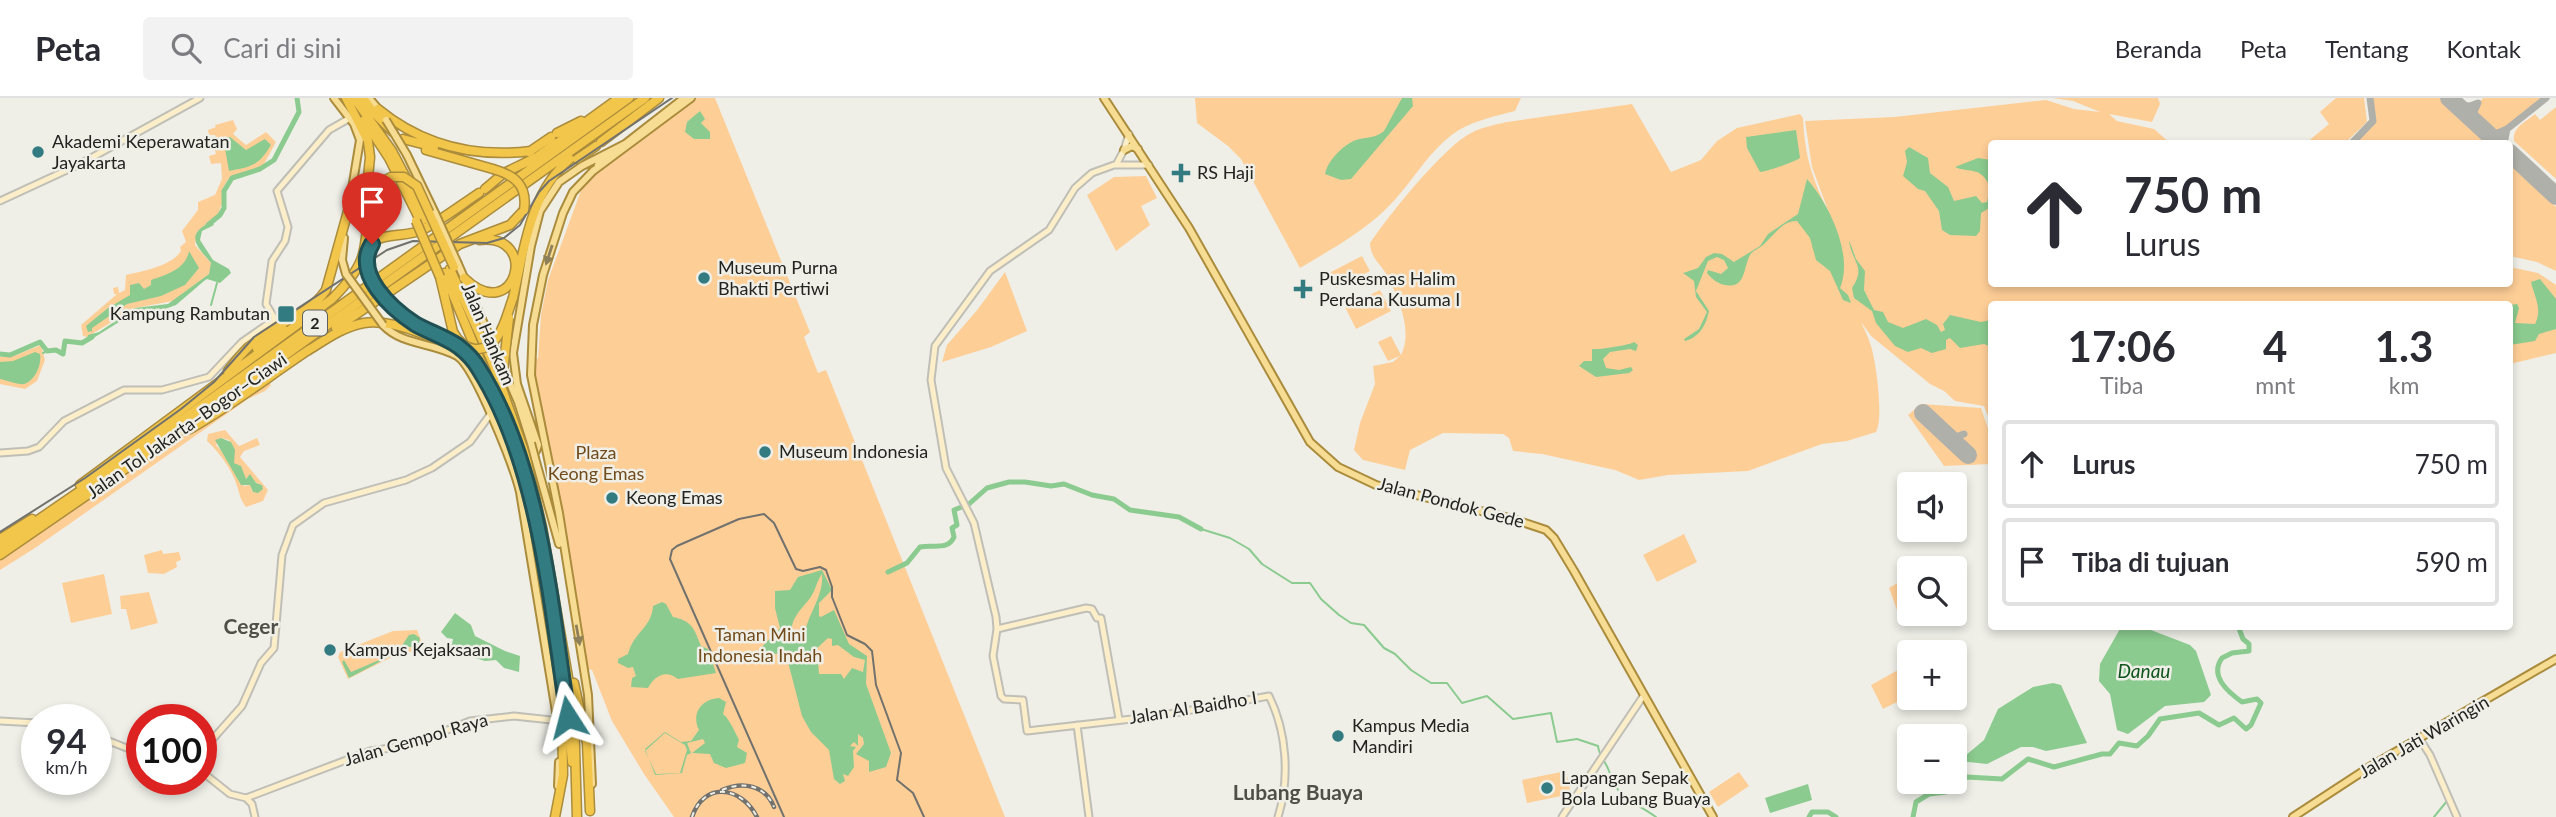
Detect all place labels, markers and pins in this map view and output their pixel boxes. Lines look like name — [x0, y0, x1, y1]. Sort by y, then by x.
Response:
place label: Akademi Keperawatan Jayakarta — [52, 130, 230, 173]
marker: Akademi Keperawatan Jayakarta — [30, 144, 46, 160]
place label: RS Haji — [1197, 161, 1254, 183]
marker: RS Haji — [1171, 163, 1191, 183]
pin — [342, 172, 402, 244]
place label: Museum Purna Bhakti Pertiwi — [718, 256, 838, 299]
place label: Puskesmas Halim Perdana Kusuma I — [1319, 267, 1460, 310]
marker: Museum Purna Bhakti Pertiwi — [696, 270, 712, 286]
marker: Puskesmas Halim Perdana Kusuma I — [1293, 279, 1313, 299]
place label: Kampung Rambutan — [110, 302, 270, 324]
marker: Kampung Rambutan — [276, 304, 296, 324]
place label: Museum Indonesia — [779, 440, 928, 462]
marker: Museum Indonesia — [757, 444, 773, 460]
place label: Keong Emas — [626, 486, 723, 508]
marker: Keong Emas — [604, 490, 620, 506]
place label: Kampus Kejaksaan — [344, 638, 491, 660]
marker: Kampus Kejaksaan — [322, 642, 338, 658]
place label: Kampus Media Mandiri — [1352, 714, 1469, 757]
marker: Kampus Media Mandiri — [1330, 728, 1346, 744]
place label: Lapangan Sepak Bola Lubang Buaya — [1561, 766, 1711, 809]
marker: Lapangan Sepak Bola Lubang Buaya — [1539, 780, 1555, 796]

